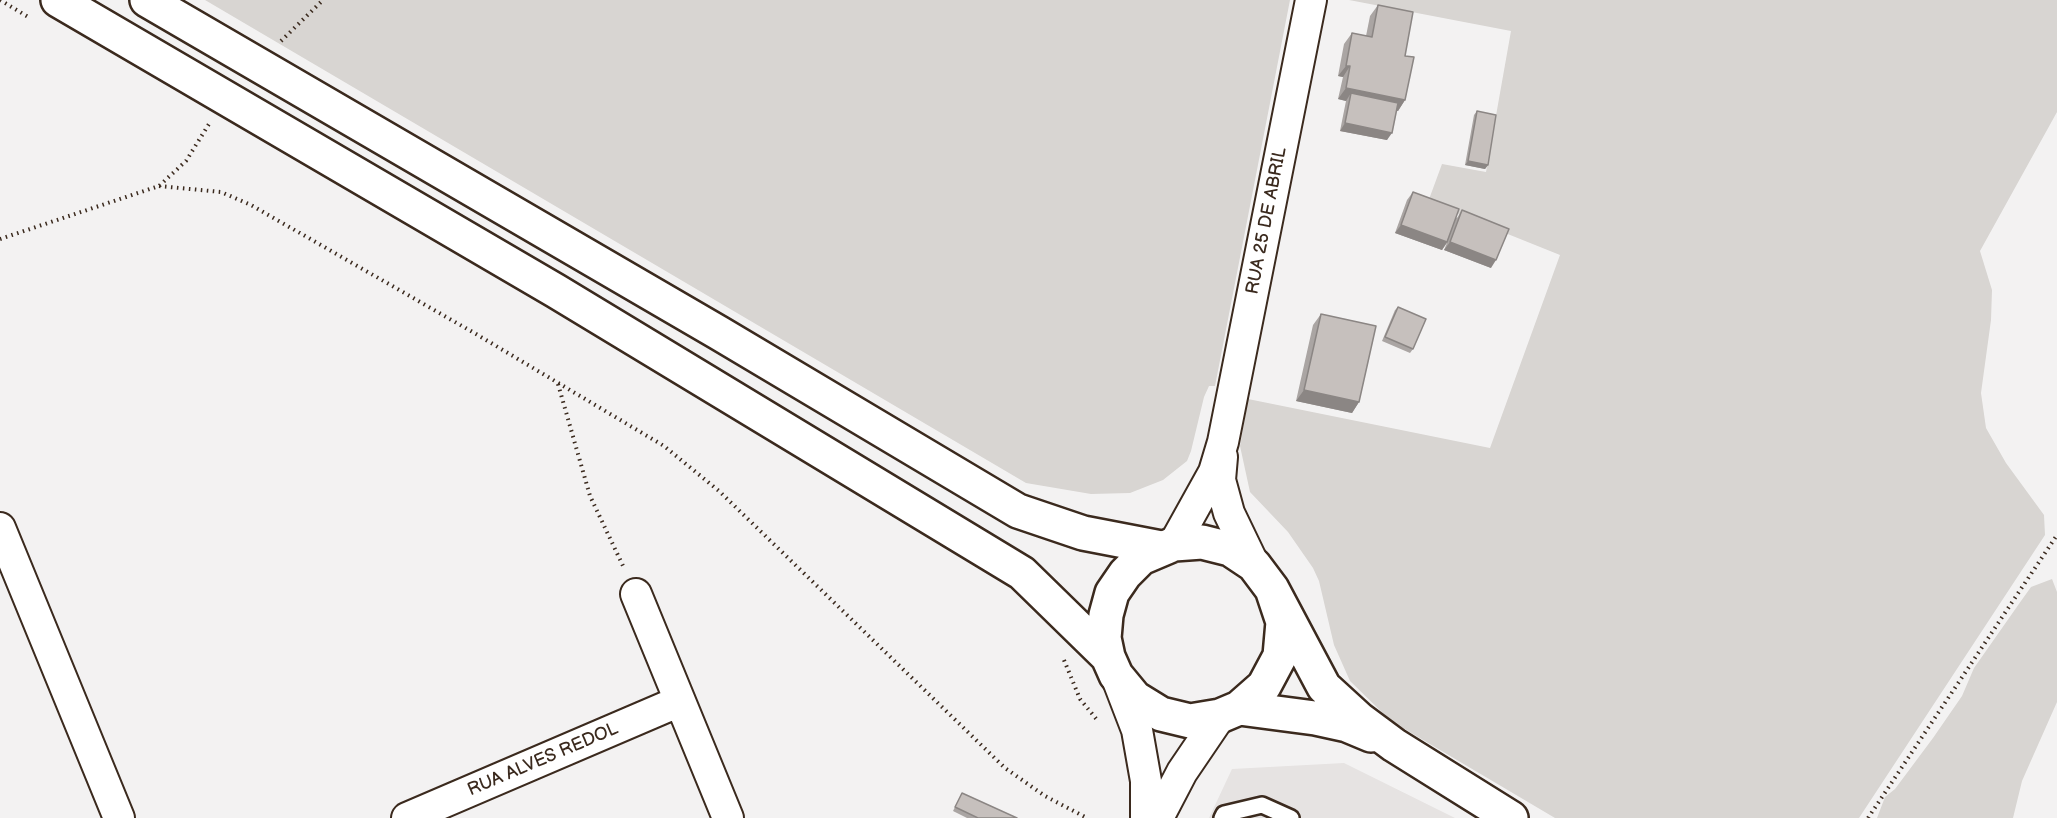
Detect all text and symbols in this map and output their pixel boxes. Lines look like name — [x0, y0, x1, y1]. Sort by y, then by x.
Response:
street label: RUA 25 DE ABRIL — [1242, 146, 1292, 296]
street label: RUA ALVES REDOL — [464, 718, 622, 802]

